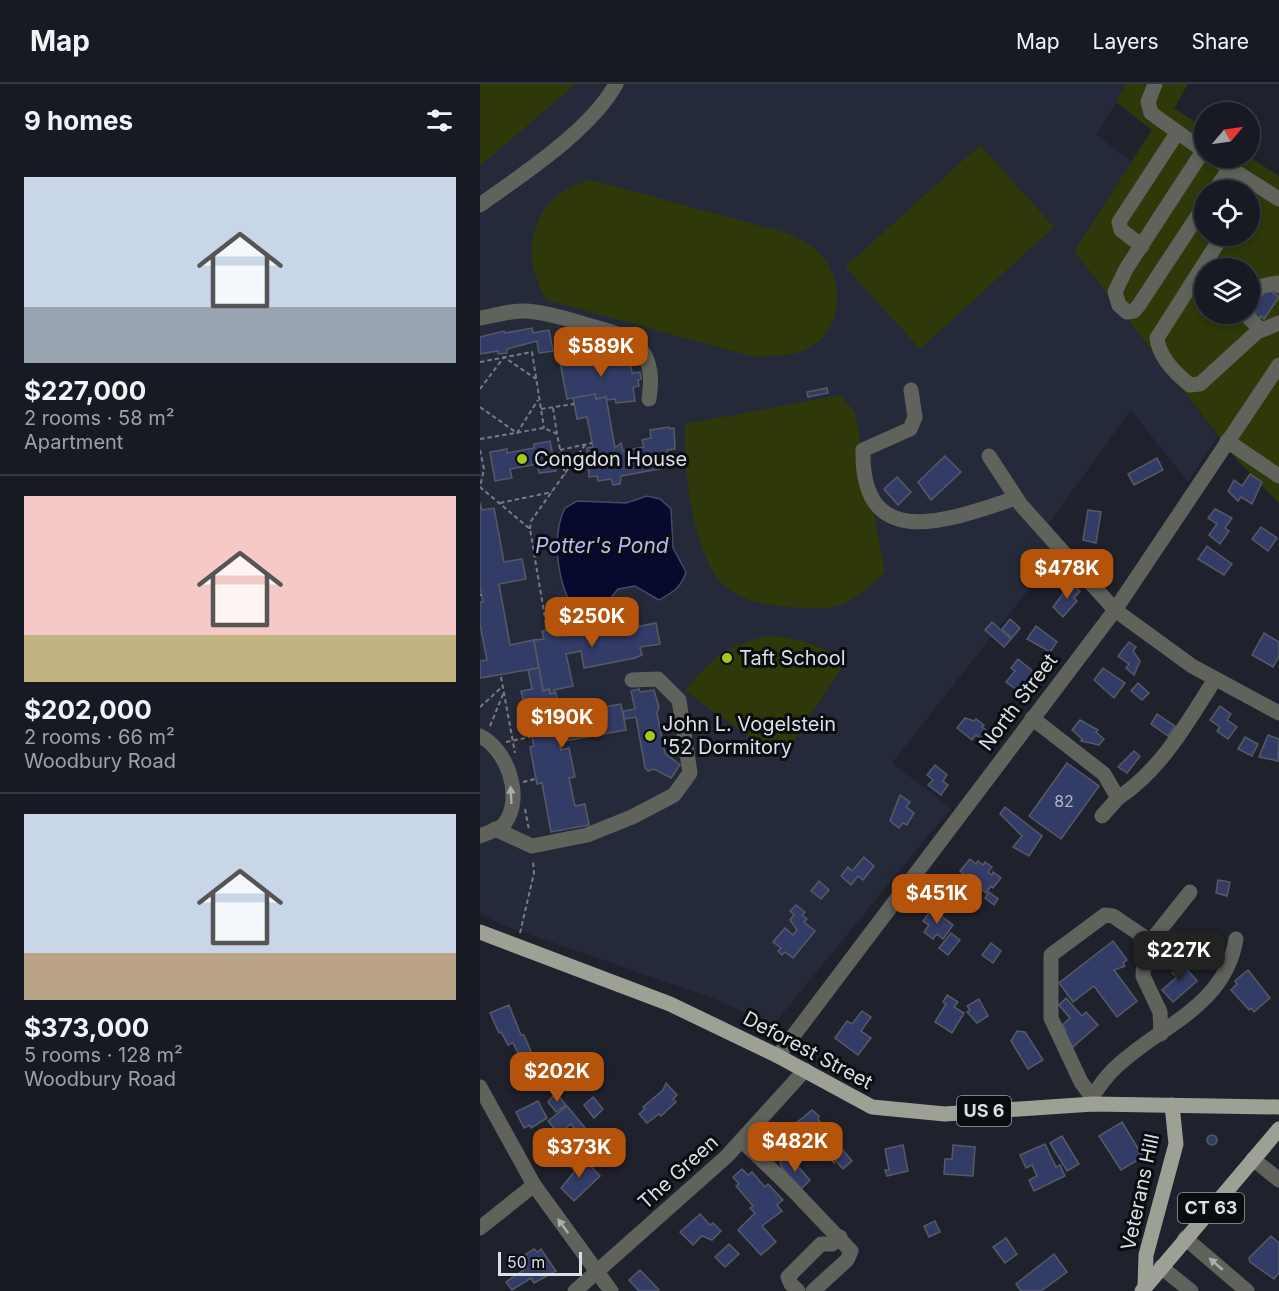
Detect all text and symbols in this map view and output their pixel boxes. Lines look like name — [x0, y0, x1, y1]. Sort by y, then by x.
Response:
text: Map — [30, 24, 90, 58]
text: Map — [1016, 29, 1060, 54]
text: Layers — [1093, 29, 1159, 54]
text: Share — [1192, 29, 1249, 54]
north arrow — [1194, 102, 1260, 168]
map controls — [1194, 102, 1260, 324]
icon: filters — [423, 104, 456, 137]
text: 9 homes — [24, 105, 133, 136]
button: locate — [1194, 180, 1260, 246]
icon: home — [186, 216, 294, 324]
button: layers — [1194, 258, 1260, 324]
pin: $589K — [559, 327, 643, 378]
text: $589K — [568, 334, 634, 358]
text: $227,000 — [24, 375, 146, 406]
text: 2 rooms · 58 m² — [24, 406, 175, 430]
text: Apartment — [24, 430, 123, 454]
place label: Congdon House — [534, 447, 687, 471]
marker: Congdon House — [515, 452, 529, 466]
water label: Potter's Pond — [535, 533, 669, 558]
icon: home — [186, 535, 294, 643]
pin: $478K — [1025, 549, 1109, 600]
text: $478K — [1034, 556, 1100, 580]
pin: $250K — [550, 597, 634, 648]
text: $250K — [559, 604, 625, 628]
place label: Taft School — [739, 646, 845, 670]
street label: North Street — [974, 648, 1063, 755]
marker: Taft School — [720, 651, 734, 665]
text: $202,000 — [24, 694, 152, 725]
pin: $190K — [520, 698, 604, 749]
text: $190K — [531, 705, 593, 729]
place label: John L. Vogelstein '52 Dormitory — [662, 712, 836, 759]
text: 2 rooms · 66 m² — [24, 725, 175, 749]
marker: John L. Vogelstein '52 Dormitory — [643, 729, 657, 743]
text: Woodbury Road — [24, 749, 176, 773]
one-way arrow — [507, 785, 516, 804]
house number: 82 — [1054, 791, 1074, 811]
icon: home — [186, 853, 294, 961]
pin: $451K — [895, 874, 979, 925]
text: $451K — [906, 881, 968, 905]
pin: $227K — [1137, 931, 1221, 982]
text: $227K — [1147, 938, 1211, 962]
street label: Deforest Street — [739, 1006, 877, 1094]
text: $373,000 — [24, 1012, 149, 1043]
text: 5 rooms · 128 m² — [24, 1043, 183, 1067]
pin: $202K — [515, 1052, 599, 1103]
text: $202K — [524, 1059, 590, 1083]
text: Woodbury Road — [24, 1067, 176, 1091]
road number: US 6 — [957, 1096, 1011, 1126]
pin: $482K — [753, 1122, 837, 1173]
pin: $373K — [537, 1128, 621, 1179]
text: $482K — [762, 1129, 828, 1153]
street label: The Green — [633, 1130, 723, 1214]
street label: Veterans Hill — [1116, 1131, 1164, 1253]
text: $373K — [547, 1135, 611, 1159]
road number: CT 63 — [1178, 1193, 1244, 1223]
one-way arrow — [557, 1218, 569, 1234]
scale bar — [498, 1249, 582, 1276]
text: 50 m — [507, 1252, 545, 1272]
one-way arrow — [1208, 1258, 1224, 1271]

